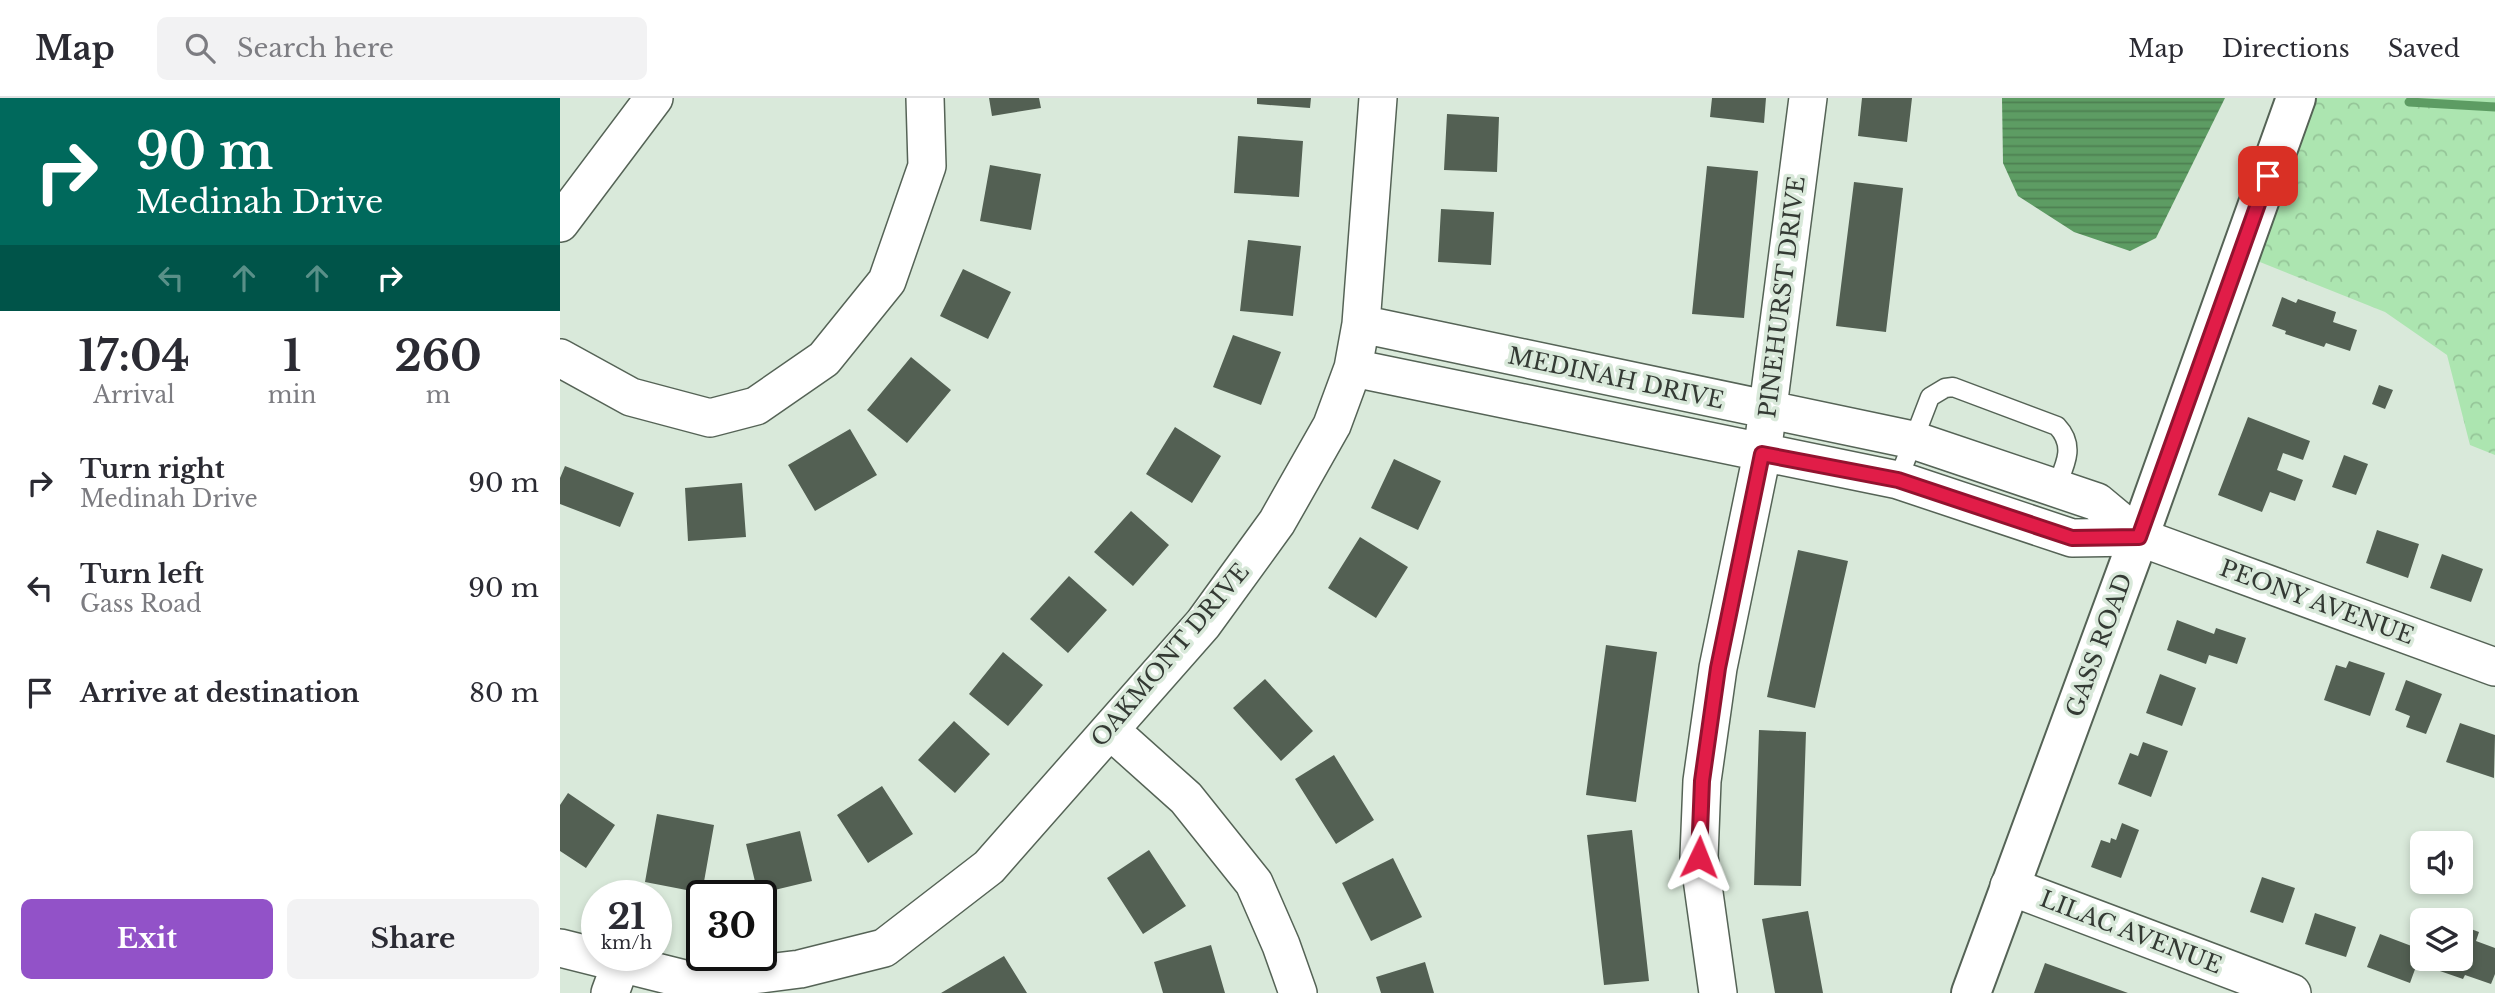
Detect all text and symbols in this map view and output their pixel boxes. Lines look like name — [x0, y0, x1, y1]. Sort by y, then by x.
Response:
search box — [157, 17, 647, 80]
text: Map — [35, 28, 115, 69]
icon: search — [181, 29, 219, 67]
text: Search here — [237, 32, 394, 64]
text: Map — [2128, 34, 2184, 63]
text: Directions — [2222, 34, 2350, 63]
text: Saved — [2388, 34, 2460, 63]
text: 90 m — [136, 121, 273, 182]
icon: right — [21, 126, 112, 217]
pin — [2238, 146, 2298, 206]
icon: arrive — [2249, 157, 2287, 195]
street label: PINEHURST DRIVE — [1753, 174, 1811, 420]
text: Medinah Drive — [136, 182, 383, 222]
icon: left — [152, 259, 190, 297]
icon: ahead — [225, 259, 263, 297]
icon: ahead — [298, 259, 336, 297]
icon: right — [371, 259, 409, 297]
text: 17:04 — [78, 330, 190, 382]
text: 1 — [283, 330, 301, 382]
text: 260 — [394, 330, 482, 382]
street label: MEDINAH DRIVE — [1506, 341, 1726, 415]
text: Arrival — [93, 381, 175, 409]
text: min — [268, 381, 316, 409]
text: m — [426, 381, 450, 409]
text: Turn right — [80, 453, 225, 485]
icon: right — [21, 464, 59, 502]
text: 90 m — [468, 467, 539, 499]
text: Medinah Drive — [80, 485, 258, 513]
street label: PEONY AVENUE — [2216, 554, 2418, 650]
text: Turn left — [80, 558, 204, 590]
street label: OAKMONT DRIVE — [1085, 558, 1255, 752]
icon: left — [21, 569, 59, 607]
street label: GASS ROAD — [2060, 569, 2138, 721]
text: 90 m — [468, 572, 539, 604]
text: Gass Road — [80, 590, 201, 618]
icon: arrive — [21, 674, 59, 712]
text: Arrive at destination — [80, 677, 360, 709]
text: 80 m — [469, 677, 539, 709]
position arrow — [1662, 820, 1736, 894]
map controls — [2410, 831, 2473, 971]
button: sound — [2410, 831, 2473, 894]
speed limit sign: 30 — [686, 880, 777, 971]
street label: LILAC AVENUE — [2036, 884, 2226, 980]
text: 21 — [607, 895, 646, 938]
button: Exit — [21, 899, 273, 979]
button: Share — [287, 899, 539, 979]
button: layers — [2410, 908, 2473, 971]
text: km/h — [601, 932, 652, 954]

